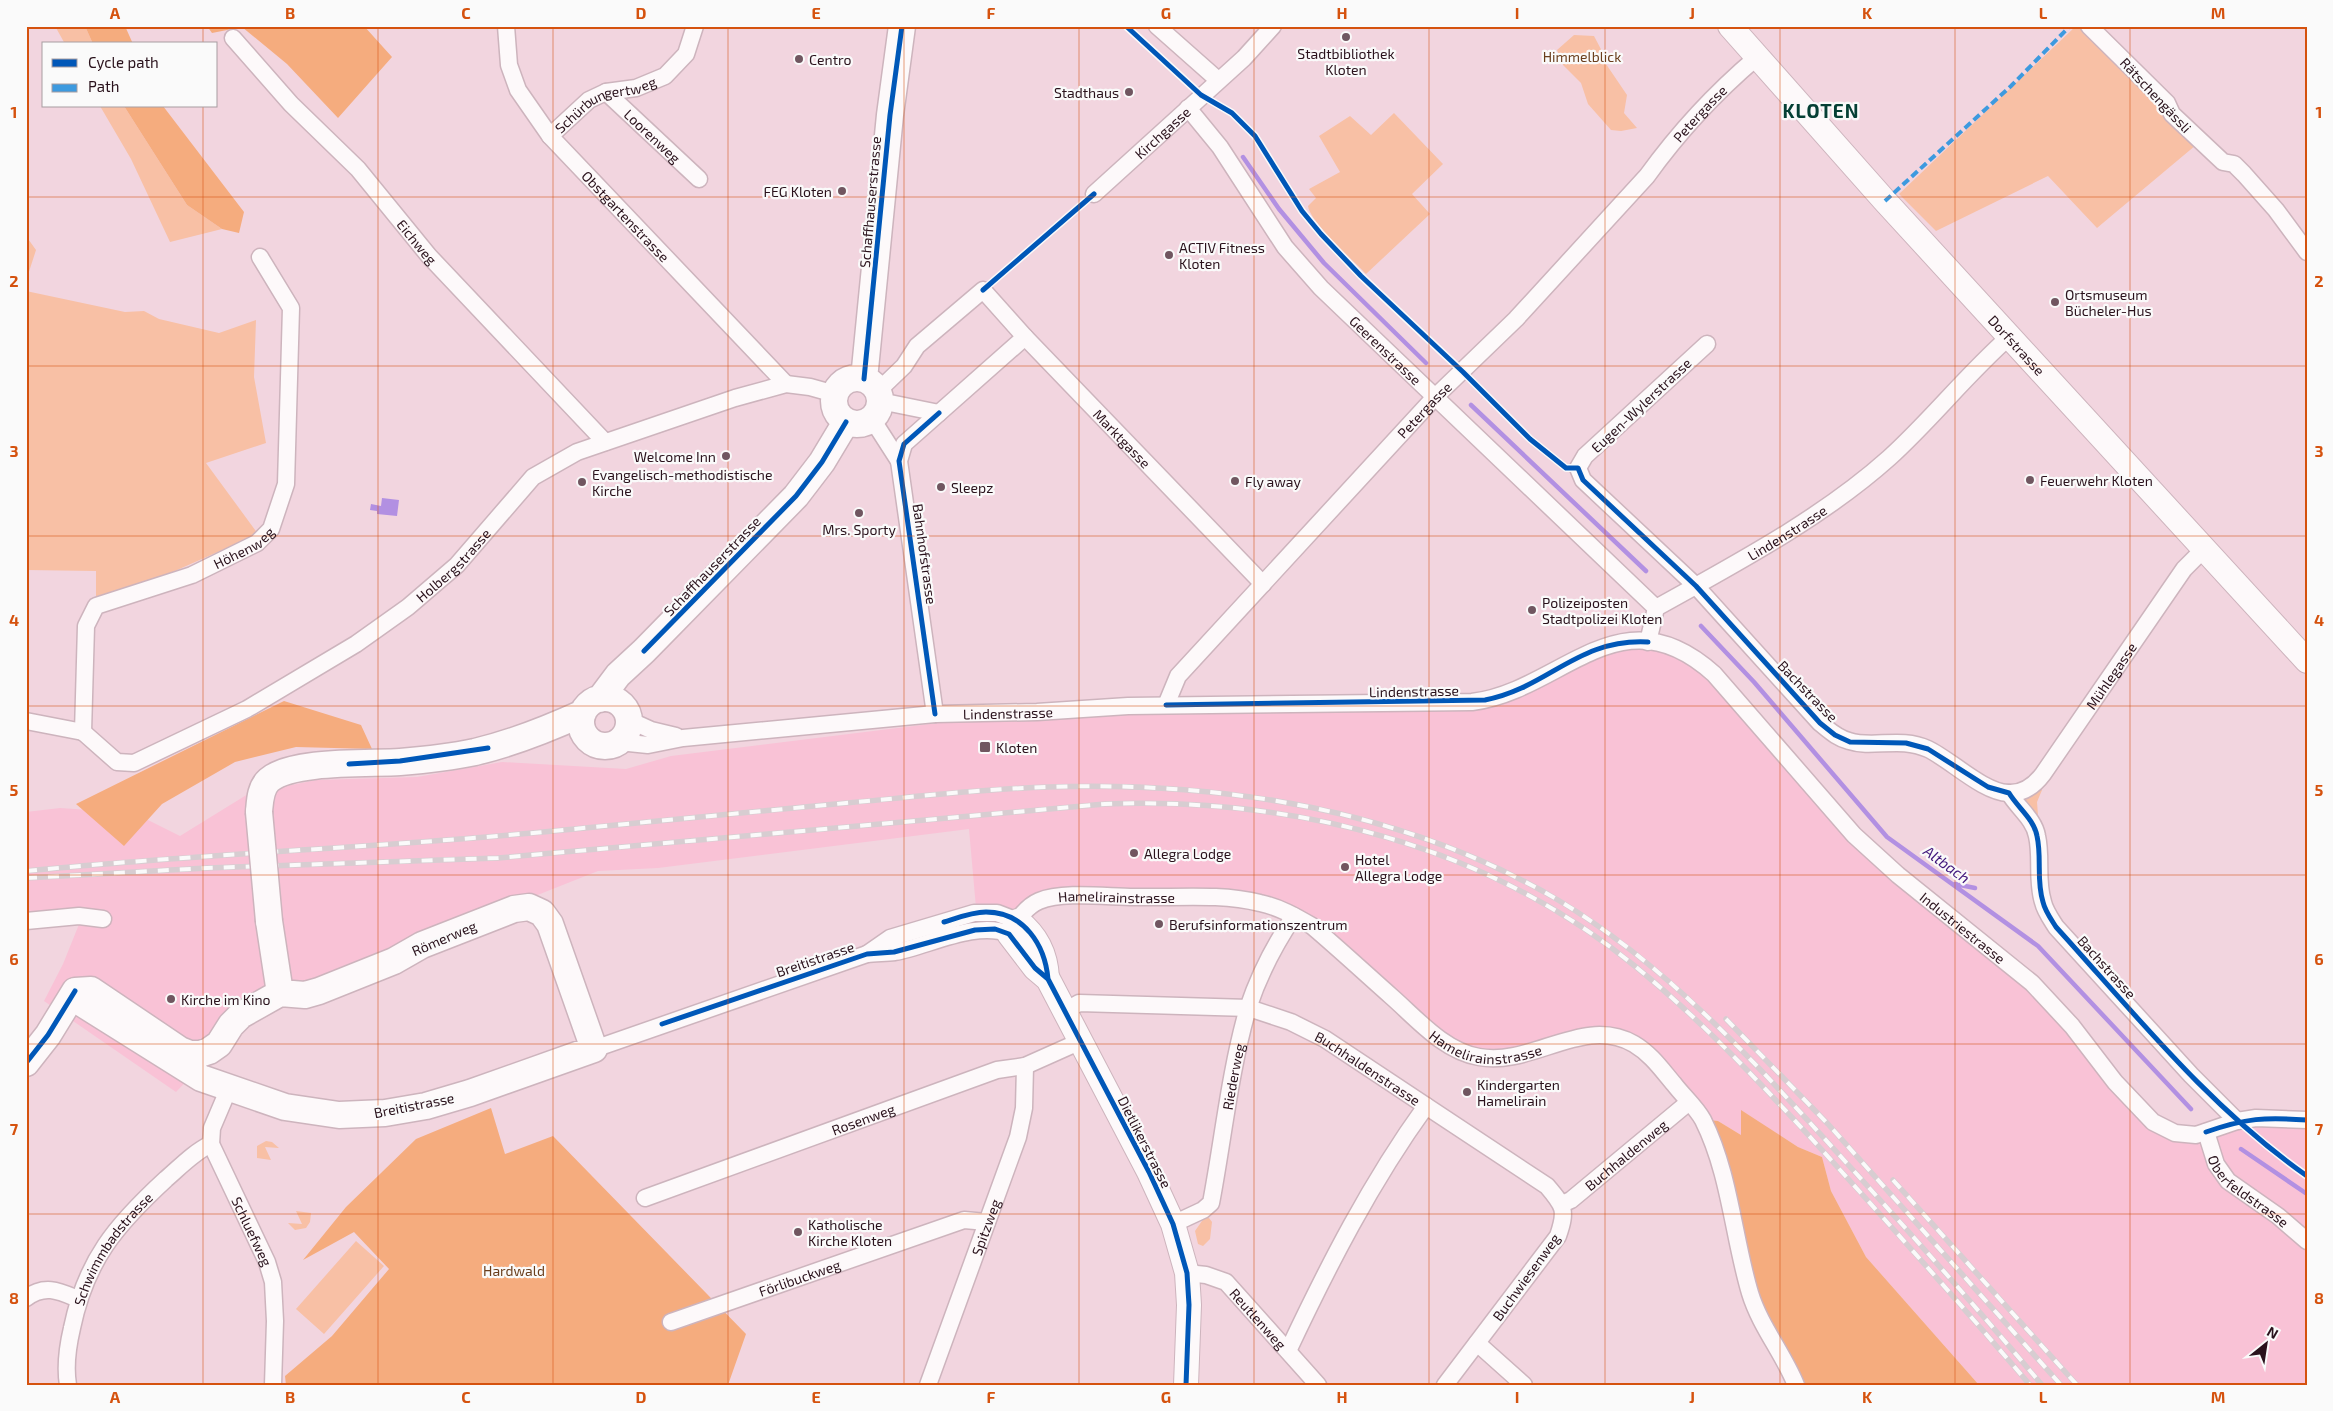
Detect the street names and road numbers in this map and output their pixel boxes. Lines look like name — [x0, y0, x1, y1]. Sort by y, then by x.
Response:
street label: Rätschengässli — [2117, 54, 2195, 136]
street label: Schürbungertweg — [551, 72, 659, 136]
street label: Petergasse — [1669, 81, 1730, 145]
street label: Kirchgasse — [1131, 103, 1194, 162]
street label: Loorenweg — [621, 105, 685, 166]
street label: Schaffhauserstrasse — [856, 136, 884, 268]
street label: Obstgartenstrasse — [579, 167, 673, 265]
street label: Eichweg — [394, 216, 441, 268]
street label: Dorfstrasse — [1985, 311, 2049, 379]
street label: Geerenstrasse — [1347, 312, 1425, 388]
street label: Eugen-Wylerstrasse — [1587, 354, 1695, 456]
street label: Petergasse — [1393, 378, 1455, 441]
street label: Marktgasse — [1090, 405, 1155, 471]
street label: Lindenstrasse — [1744, 501, 1830, 563]
street label: Bahnhofstrasse — [910, 503, 940, 605]
street label: Schaffhauserstrasse — [660, 513, 764, 619]
street label: Höhenweg — [210, 523, 277, 572]
street label: Holbergstrasse — [412, 525, 494, 605]
street label: Mühlegasse — [2082, 639, 2140, 712]
street label: Bachstrasse — [1775, 657, 1841, 725]
street label: Lindenstrasse — [1369, 682, 1459, 700]
street label: Lindenstrasse — [963, 702, 1054, 722]
street label: Hamelirainstrasse — [1057, 887, 1175, 906]
street label: Industriestrasse — [1917, 888, 2009, 967]
street label: Römerweg — [409, 917, 479, 959]
street label: Bachstrasse — [2074, 932, 2140, 1002]
street label: Breitistrasse — [774, 938, 856, 980]
street label: Hamelirainstrasse — [1426, 1026, 1544, 1067]
street label: Buchhaldenstrasse — [1312, 1027, 1424, 1109]
street label: Riederweg — [1218, 1041, 1247, 1111]
street label: Breitistrasse — [372, 1089, 456, 1121]
street label: Dietlikerstrasse — [1115, 1093, 1175, 1191]
street label: Rosenweg — [829, 1099, 897, 1138]
street label: Buchhaldenweg — [1581, 1115, 1671, 1194]
street label: Oberfeldstrasse — [2205, 1153, 2293, 1230]
street label: Schwimmbadstrasse — [70, 1188, 156, 1307]
street label: Schluefweg — [229, 1194, 276, 1269]
street label: Spitzweg — [967, 1196, 1003, 1258]
street label: Buchwiesenweg — [1489, 1230, 1563, 1324]
street label: Förlibuckweg — [756, 1255, 843, 1299]
street label: Reutlenweg — [1227, 1284, 1290, 1353]

